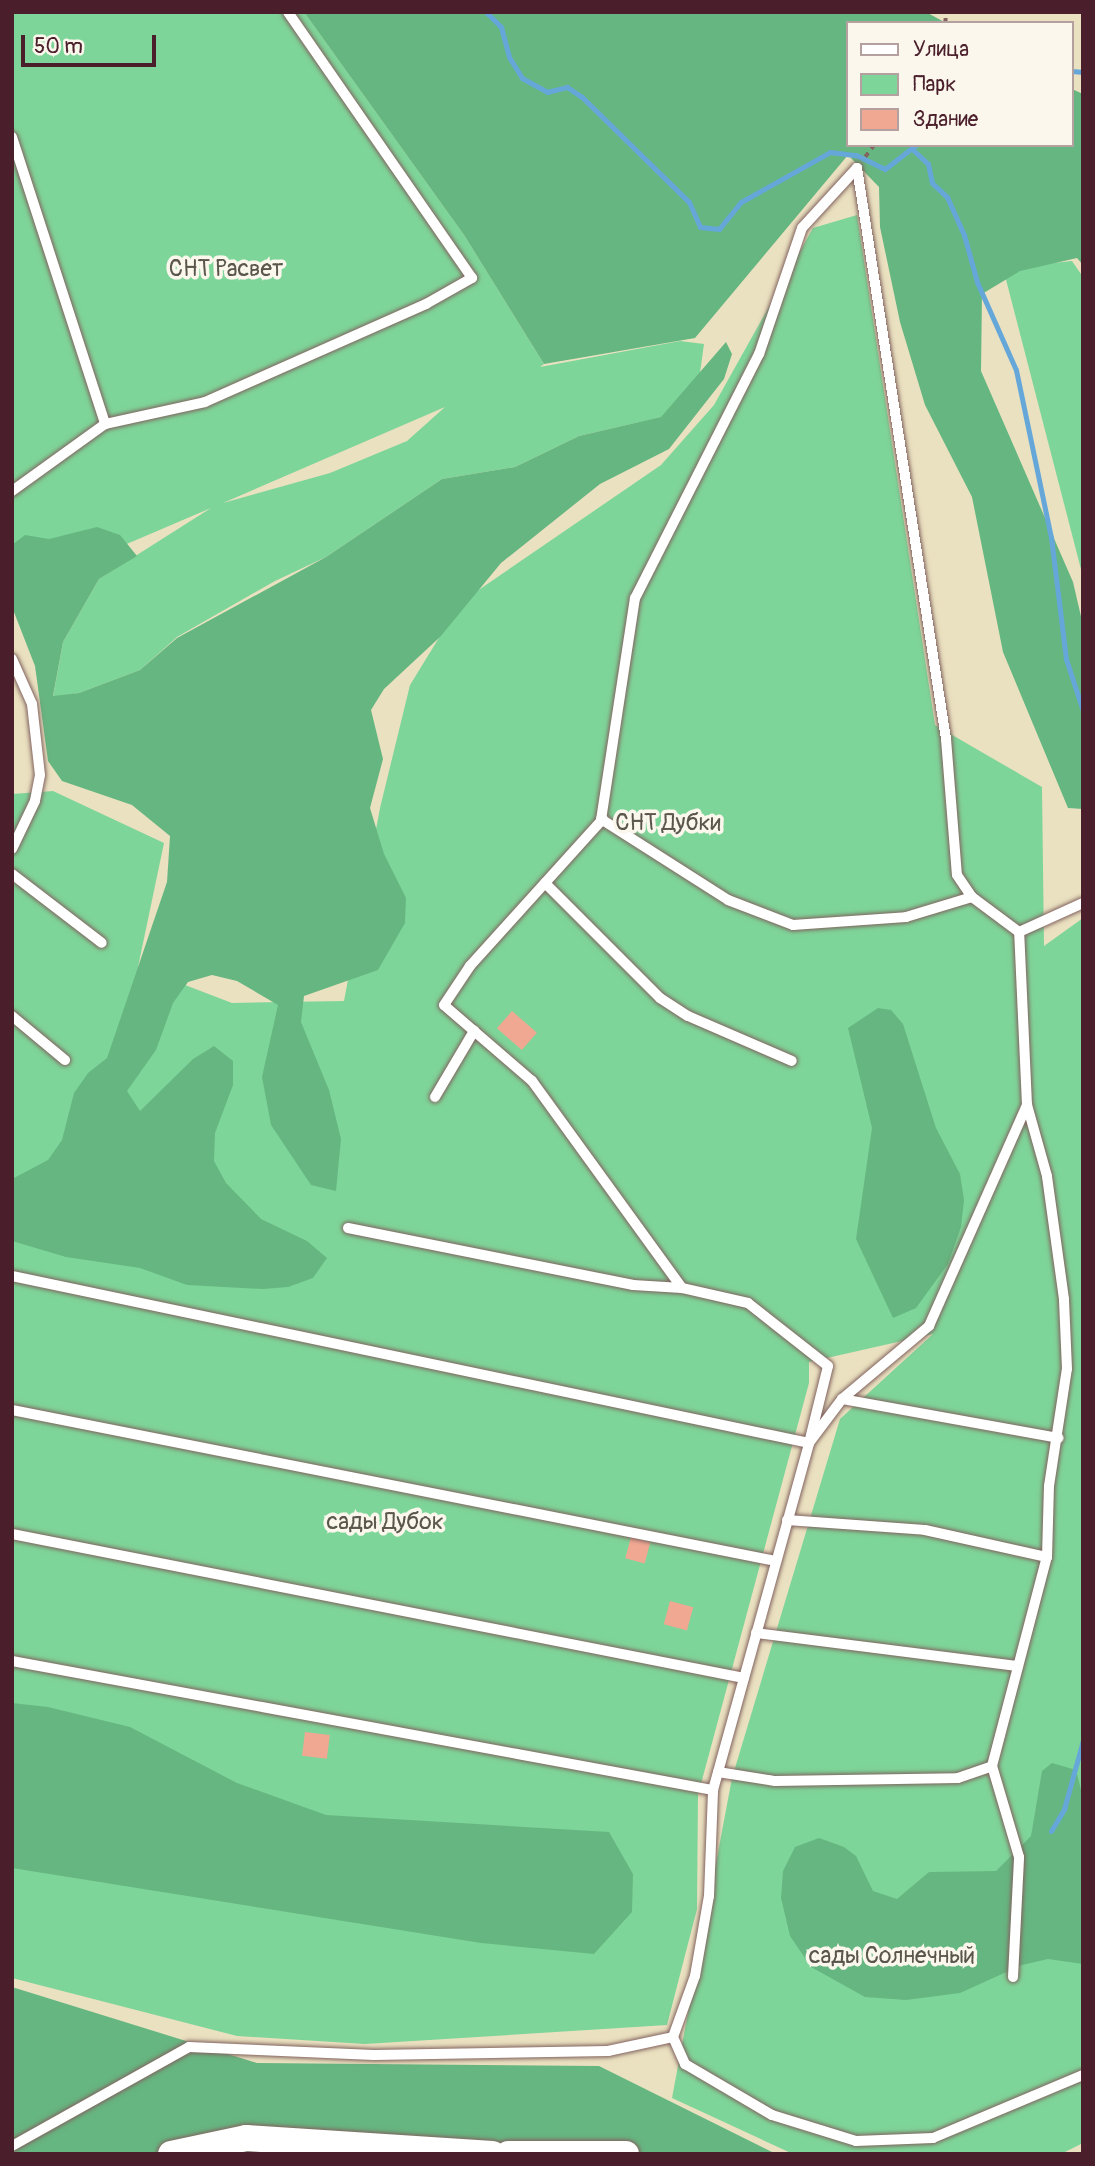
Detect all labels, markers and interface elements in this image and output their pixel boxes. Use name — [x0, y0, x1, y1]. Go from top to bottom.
scale bar — [24, 21, 159, 65]
legend — [846, 21, 1074, 147]
text: 50 m — [34, 33, 83, 60]
text: Улица — [913, 36, 969, 63]
text: Парк — [913, 71, 956, 98]
text: Здание — [913, 106, 978, 133]
park label: СНТ Расвет — [169, 255, 283, 283]
park label: СНТ Дубки — [615, 809, 721, 837]
park label: сады Дубок — [326, 1508, 444, 1536]
park label: сады Солнечный — [809, 1942, 975, 1970]

